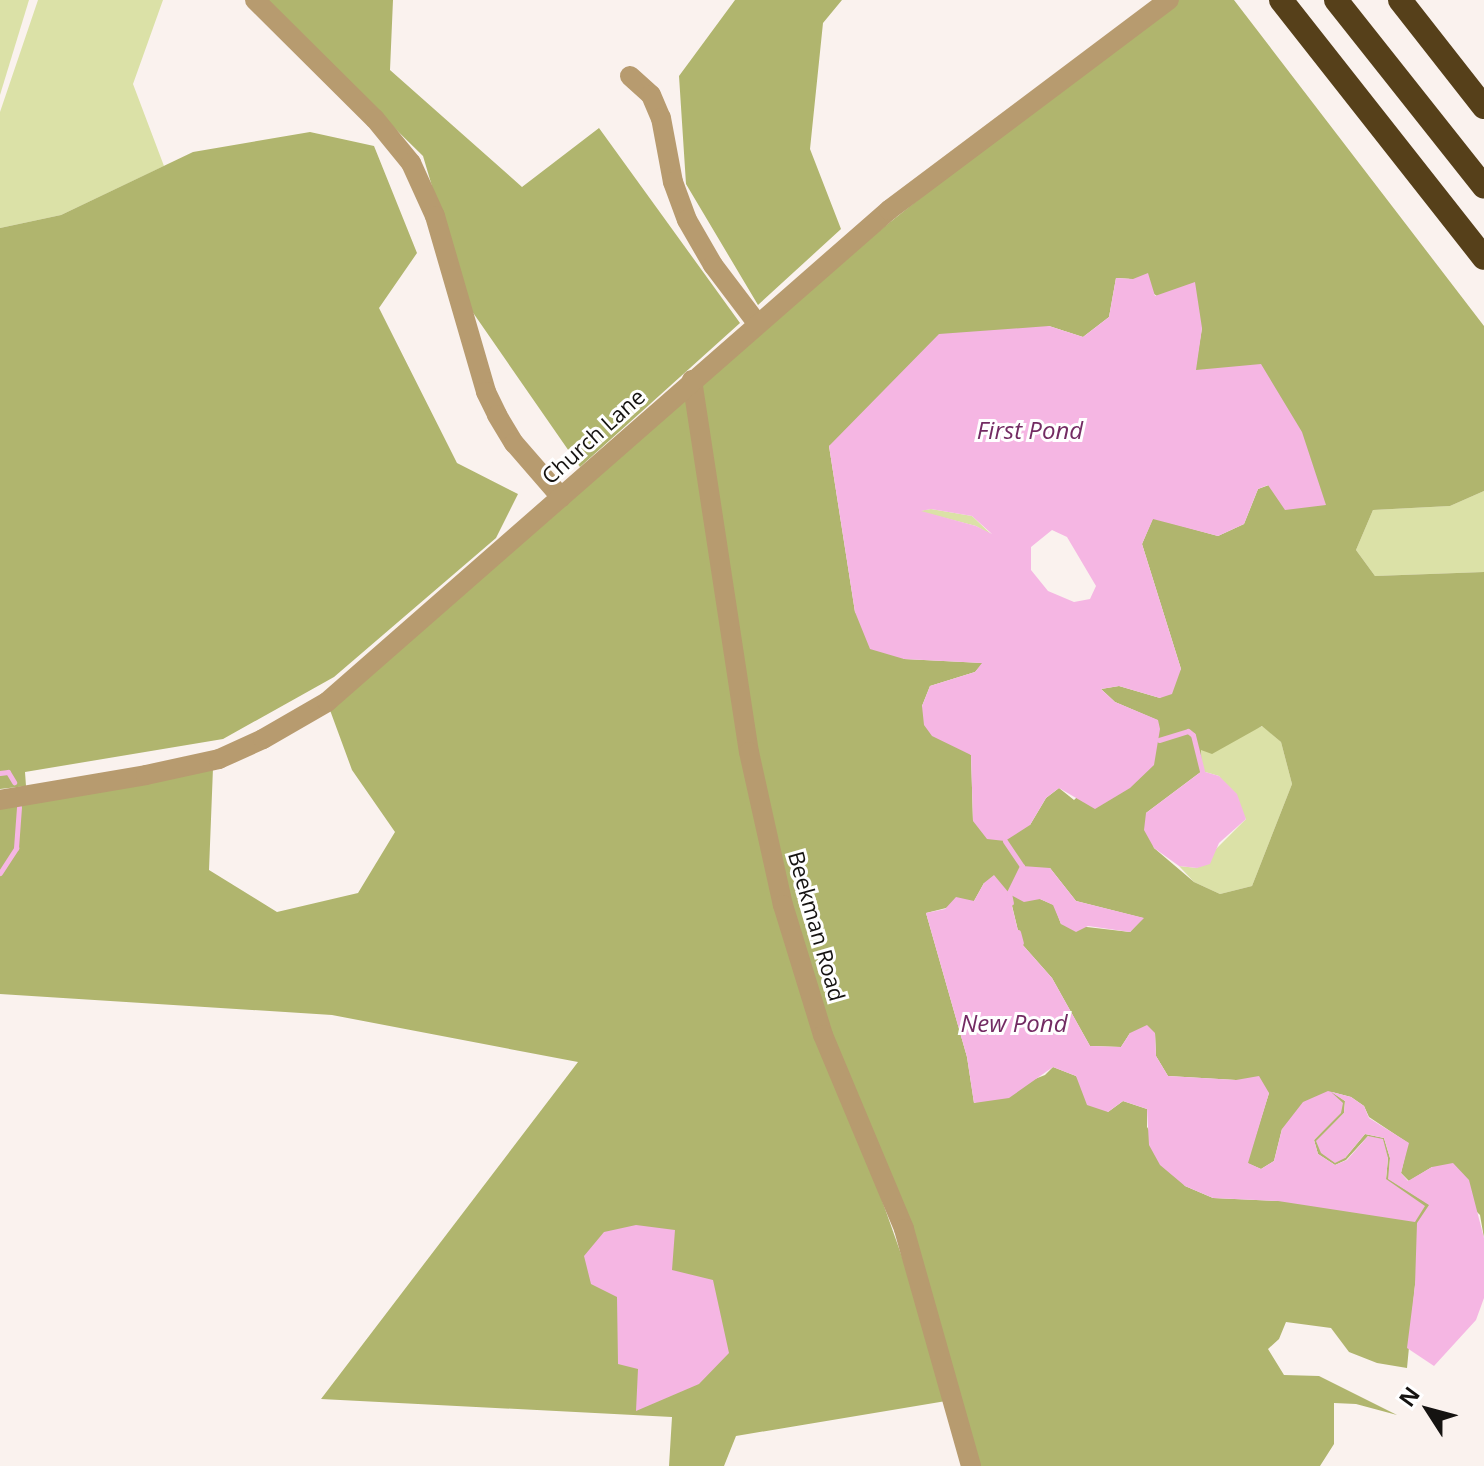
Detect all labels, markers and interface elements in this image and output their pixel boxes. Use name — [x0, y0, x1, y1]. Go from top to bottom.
street label: Church Lane — [536, 383, 650, 489]
water label: First Pond — [977, 416, 1083, 444]
street label: Beekman Road — [783, 848, 851, 1004]
water label: New Pond — [960, 1009, 1068, 1037]
north arrow — [1388, 1370, 1468, 1450]
text: N — [1391, 1380, 1426, 1412]

